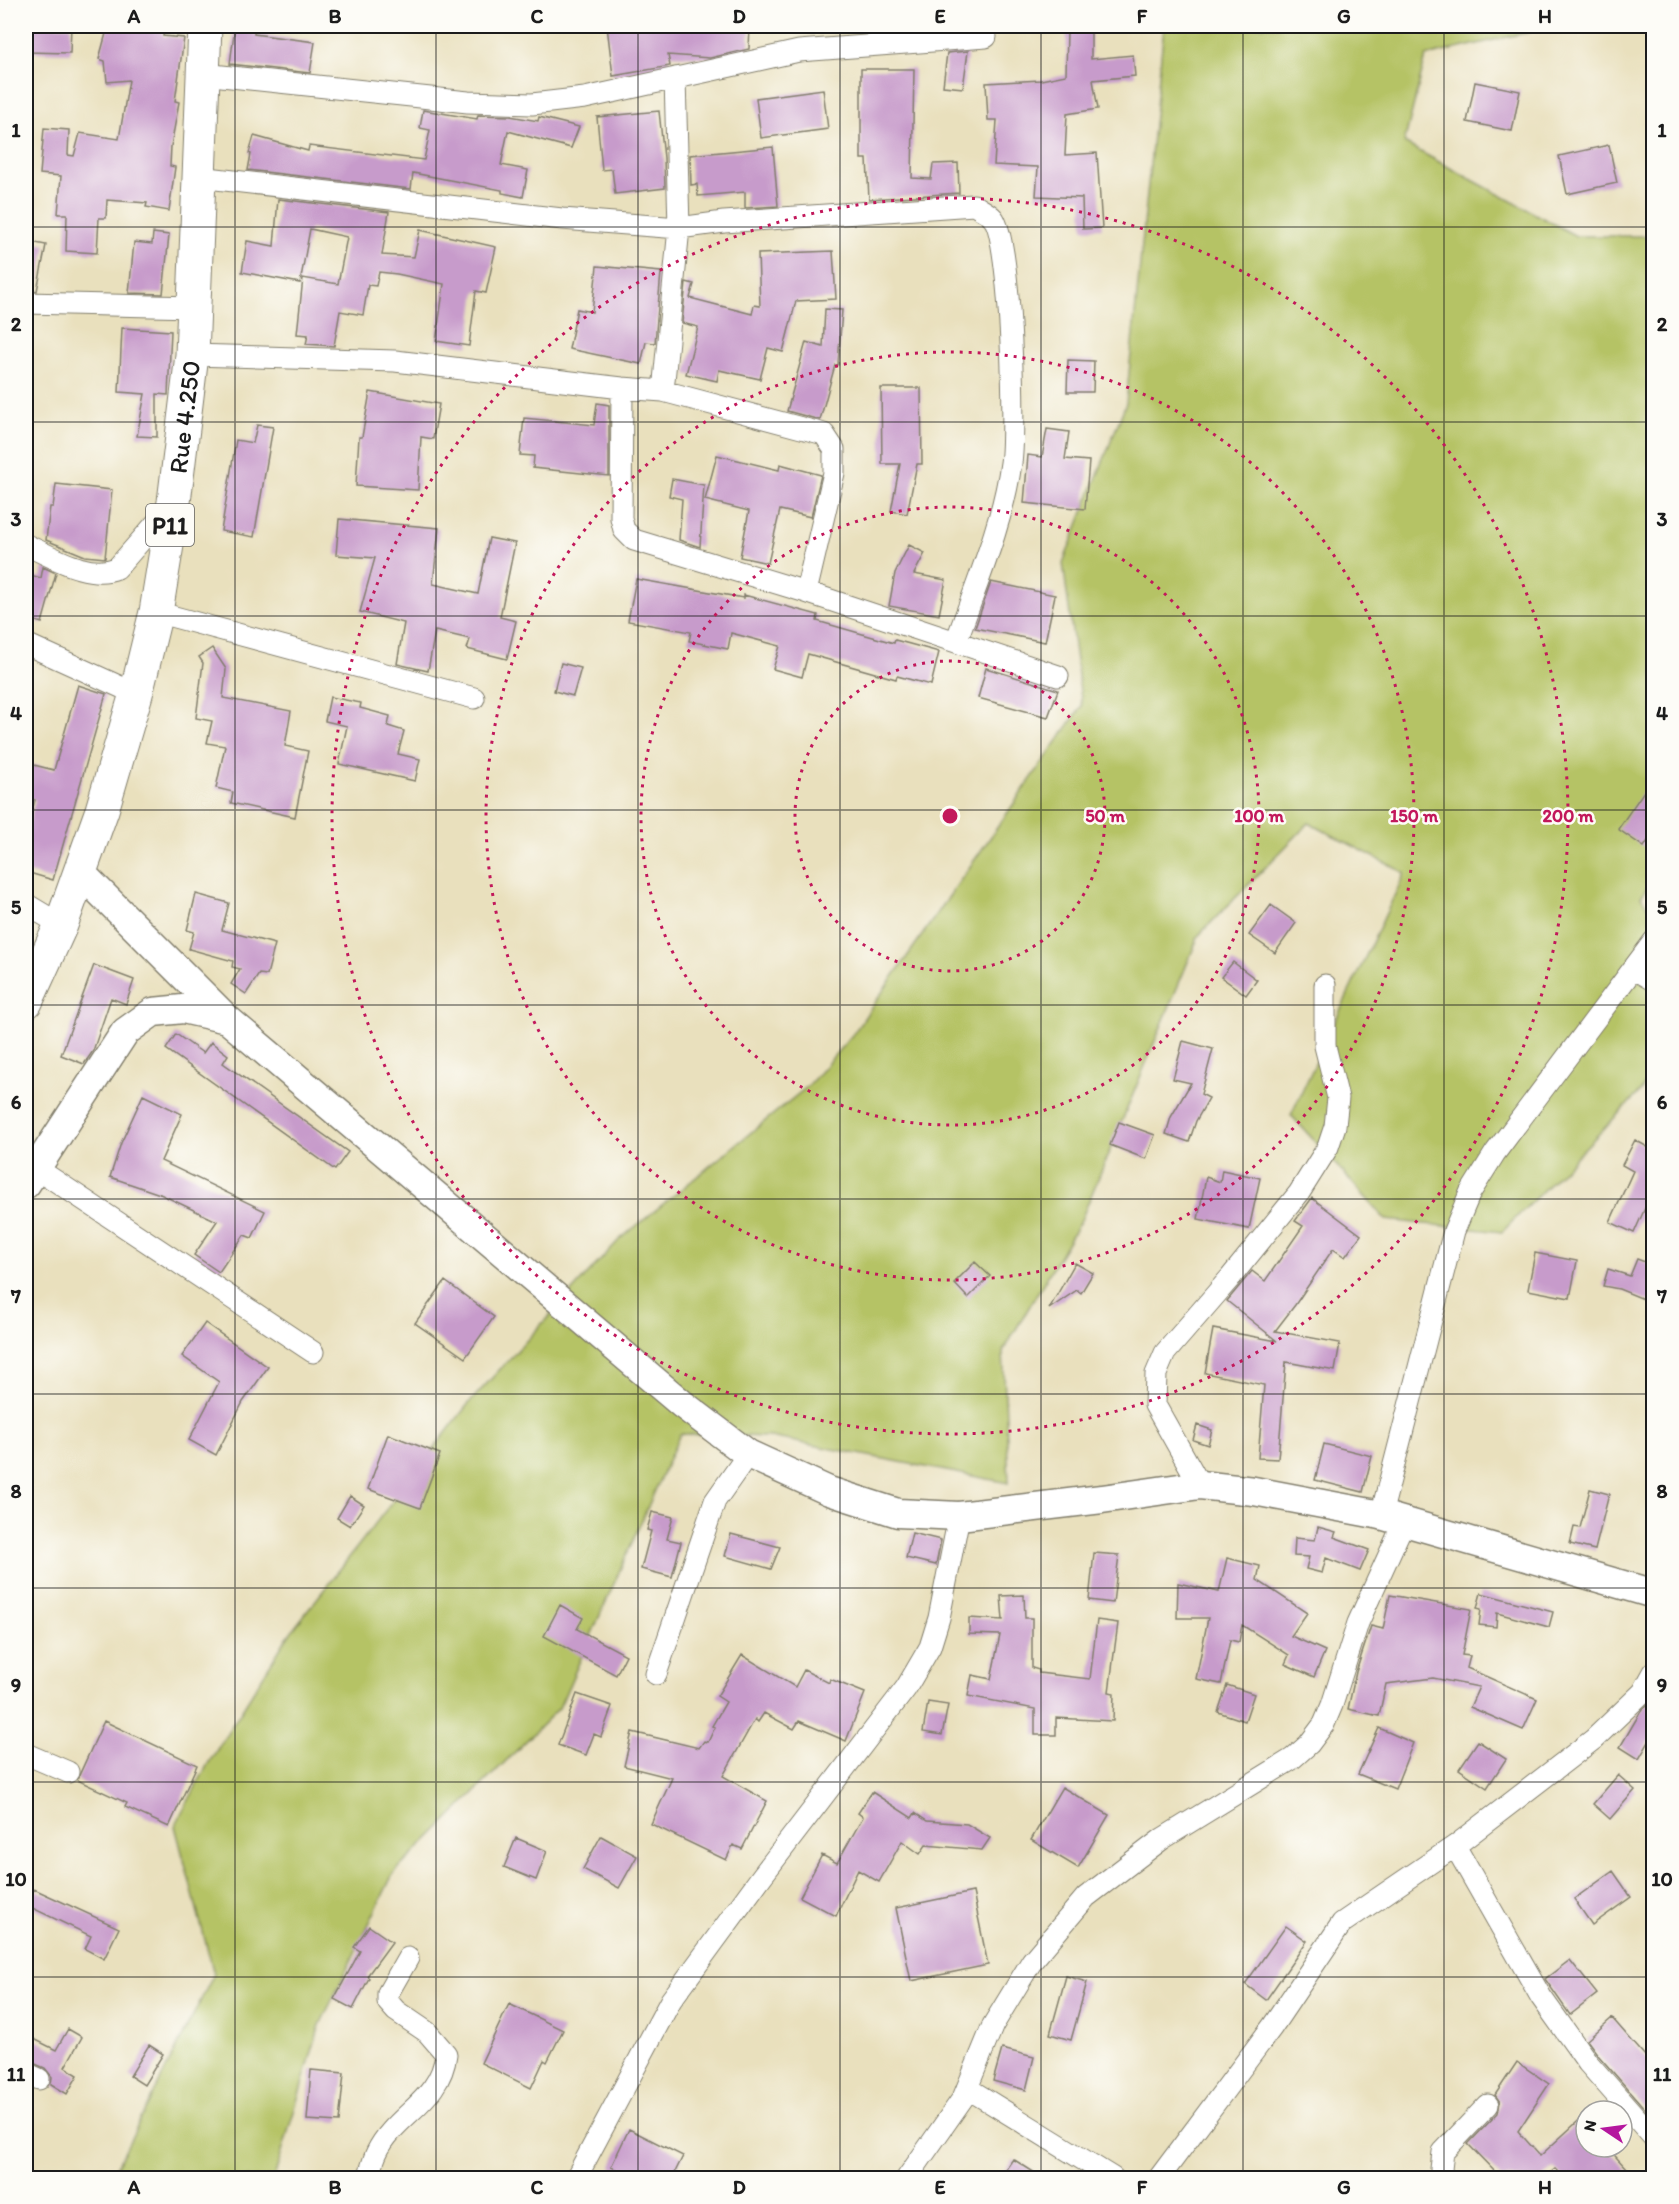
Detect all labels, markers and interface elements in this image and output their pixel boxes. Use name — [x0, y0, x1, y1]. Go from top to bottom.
text: A — [127, 4, 141, 28]
text: B — [329, 4, 342, 28]
text: C — [531, 4, 544, 28]
text: D — [732, 4, 746, 28]
text: E — [934, 4, 946, 28]
text: F — [1137, 4, 1148, 28]
text: G — [1337, 4, 1351, 28]
text: H — [1538, 4, 1552, 28]
text: 1 — [11, 118, 21, 142]
text: 1 — [1657, 118, 1667, 142]
text: 2 — [11, 312, 22, 336]
text: 2 — [1657, 312, 1668, 336]
street label: Rue 4.250 — [162, 359, 207, 475]
road number: P11 — [146, 504, 194, 546]
text: 3 — [11, 507, 22, 531]
text: 3 — [1657, 507, 1668, 531]
text: 4 — [10, 701, 22, 725]
text: 4 — [1656, 701, 1668, 725]
text: 50 m — [1085, 805, 1126, 827]
text: 100 m — [1234, 805, 1285, 827]
text: 150 m — [1390, 805, 1439, 827]
text: 200 m — [1543, 805, 1594, 827]
centre of rings — [940, 806, 960, 826]
text: 5 — [11, 895, 22, 919]
text: 5 — [1657, 895, 1668, 919]
text: 6 — [11, 1090, 22, 1114]
text: 6 — [1657, 1090, 1668, 1114]
text: 7 — [10, 1284, 21, 1308]
text: 7 — [1656, 1284, 1667, 1308]
text: 8 — [11, 1479, 22, 1503]
text: 8 — [1657, 1479, 1668, 1503]
text: 9 — [11, 1673, 21, 1697]
text: 9 — [1657, 1673, 1667, 1697]
text: 10 — [5, 1867, 27, 1891]
text: 10 — [1651, 1867, 1673, 1891]
text: 11 — [7, 2062, 26, 2086]
text: 11 — [1653, 2062, 1672, 2086]
north arrow — [1574, 2099, 1634, 2159]
text: N — [1579, 2118, 1600, 2133]
text: A — [127, 2175, 141, 2199]
text: B — [329, 2175, 342, 2199]
text: C — [531, 2175, 544, 2199]
text: D — [732, 2175, 746, 2199]
text: E — [934, 2175, 946, 2199]
text: F — [1137, 2175, 1148, 2199]
text: G — [1337, 2175, 1351, 2199]
text: H — [1538, 2175, 1552, 2199]

